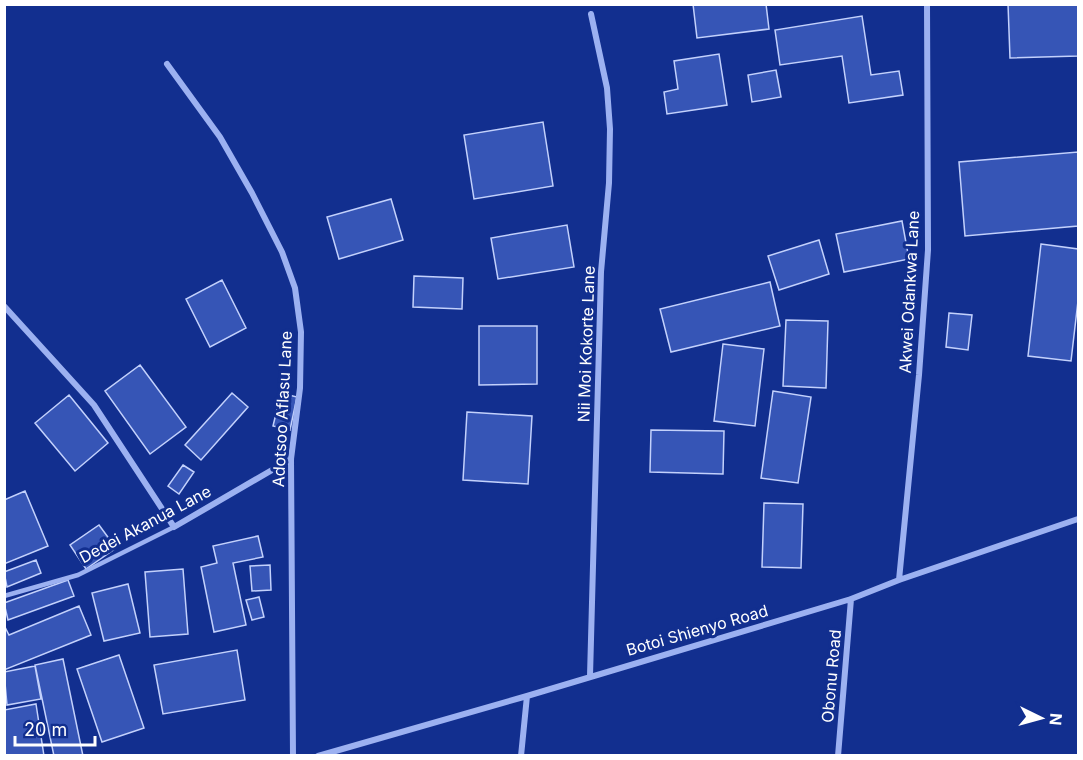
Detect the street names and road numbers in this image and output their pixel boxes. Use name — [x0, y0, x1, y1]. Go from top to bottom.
street label: Akwei Odankwa Lane — [895, 210, 923, 374]
street label: Nii Moi Kokorte Lane — [573, 265, 599, 423]
street label: Adotsoo Aflasu Lane — [268, 330, 296, 488]
street label: Dedei Akanua Lane — [76, 481, 214, 567]
street label: Botoi Shienyo Road — [624, 600, 770, 660]
street label: Obonu Road — [817, 628, 845, 724]

